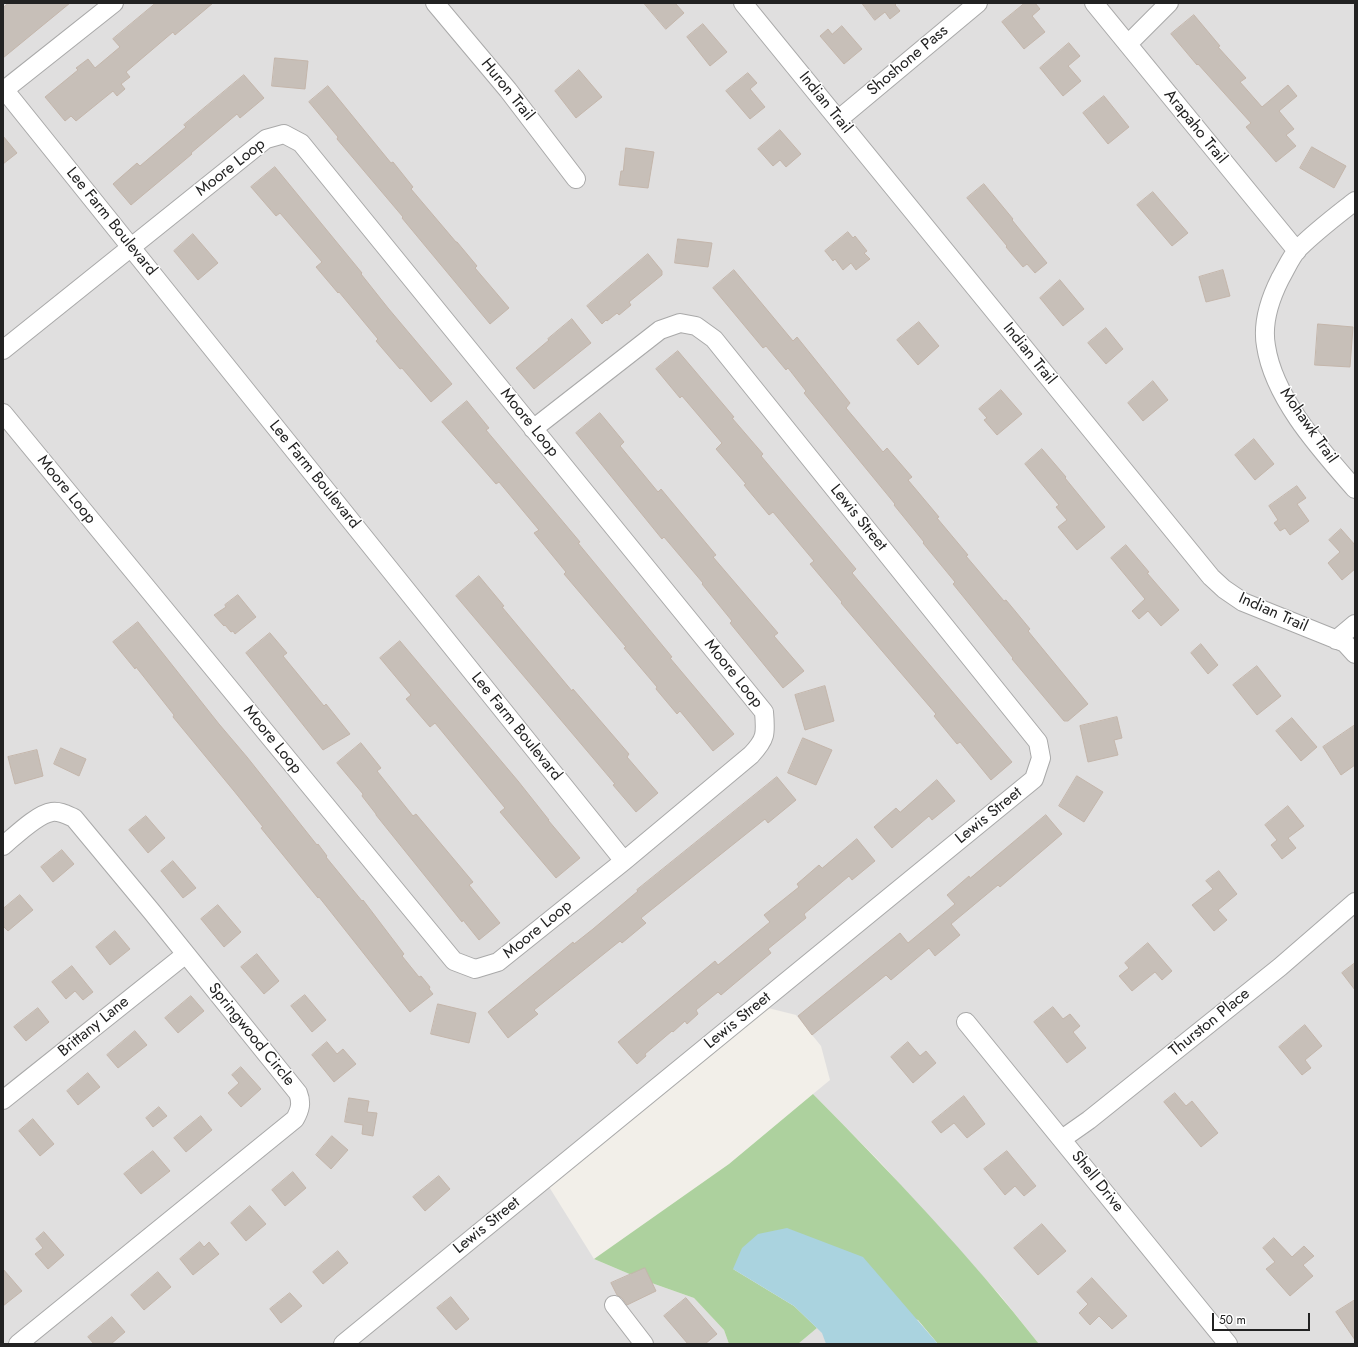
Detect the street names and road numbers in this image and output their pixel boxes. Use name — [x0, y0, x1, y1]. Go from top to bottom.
street label: Shoshone Pass — [864, 22, 952, 100]
street label: Huron Trail — [476, 55, 538, 125]
street label: Indian Trail — [794, 68, 856, 138]
street label: Arapaho Trail — [1159, 86, 1231, 168]
street label: Moore Loop — [193, 135, 269, 201]
street label: Lee Farm Boulevard — [62, 164, 160, 280]
street label: Indian Trail — [998, 319, 1060, 389]
street label: Moore Loop — [496, 385, 562, 461]
street label: Mohawk Trail — [1275, 385, 1341, 467]
street label: Lee Farm Boulevard — [265, 417, 363, 533]
street label: Moore Loop — [33, 452, 99, 528]
street label: Lewis Street — [825, 481, 891, 555]
street label: Indian Trail — [1235, 589, 1311, 637]
street label: Moore Loop — [700, 636, 766, 712]
street label: Lee Farm Boulevard — [467, 669, 565, 785]
street label: Moore Loop — [239, 702, 305, 778]
street label: Lewis Street — [952, 783, 1026, 849]
street label: Moore Loop — [500, 897, 576, 963]
street label: Springwood Circle — [204, 980, 298, 1090]
street label: Thurston Place — [1166, 985, 1254, 1061]
street label: Lewis Street — [701, 988, 775, 1054]
street label: Brittany Lane — [55, 993, 133, 1061]
street label: Shell Drive — [1067, 1148, 1127, 1216]
street label: Lewis Street — [450, 1193, 524, 1259]

